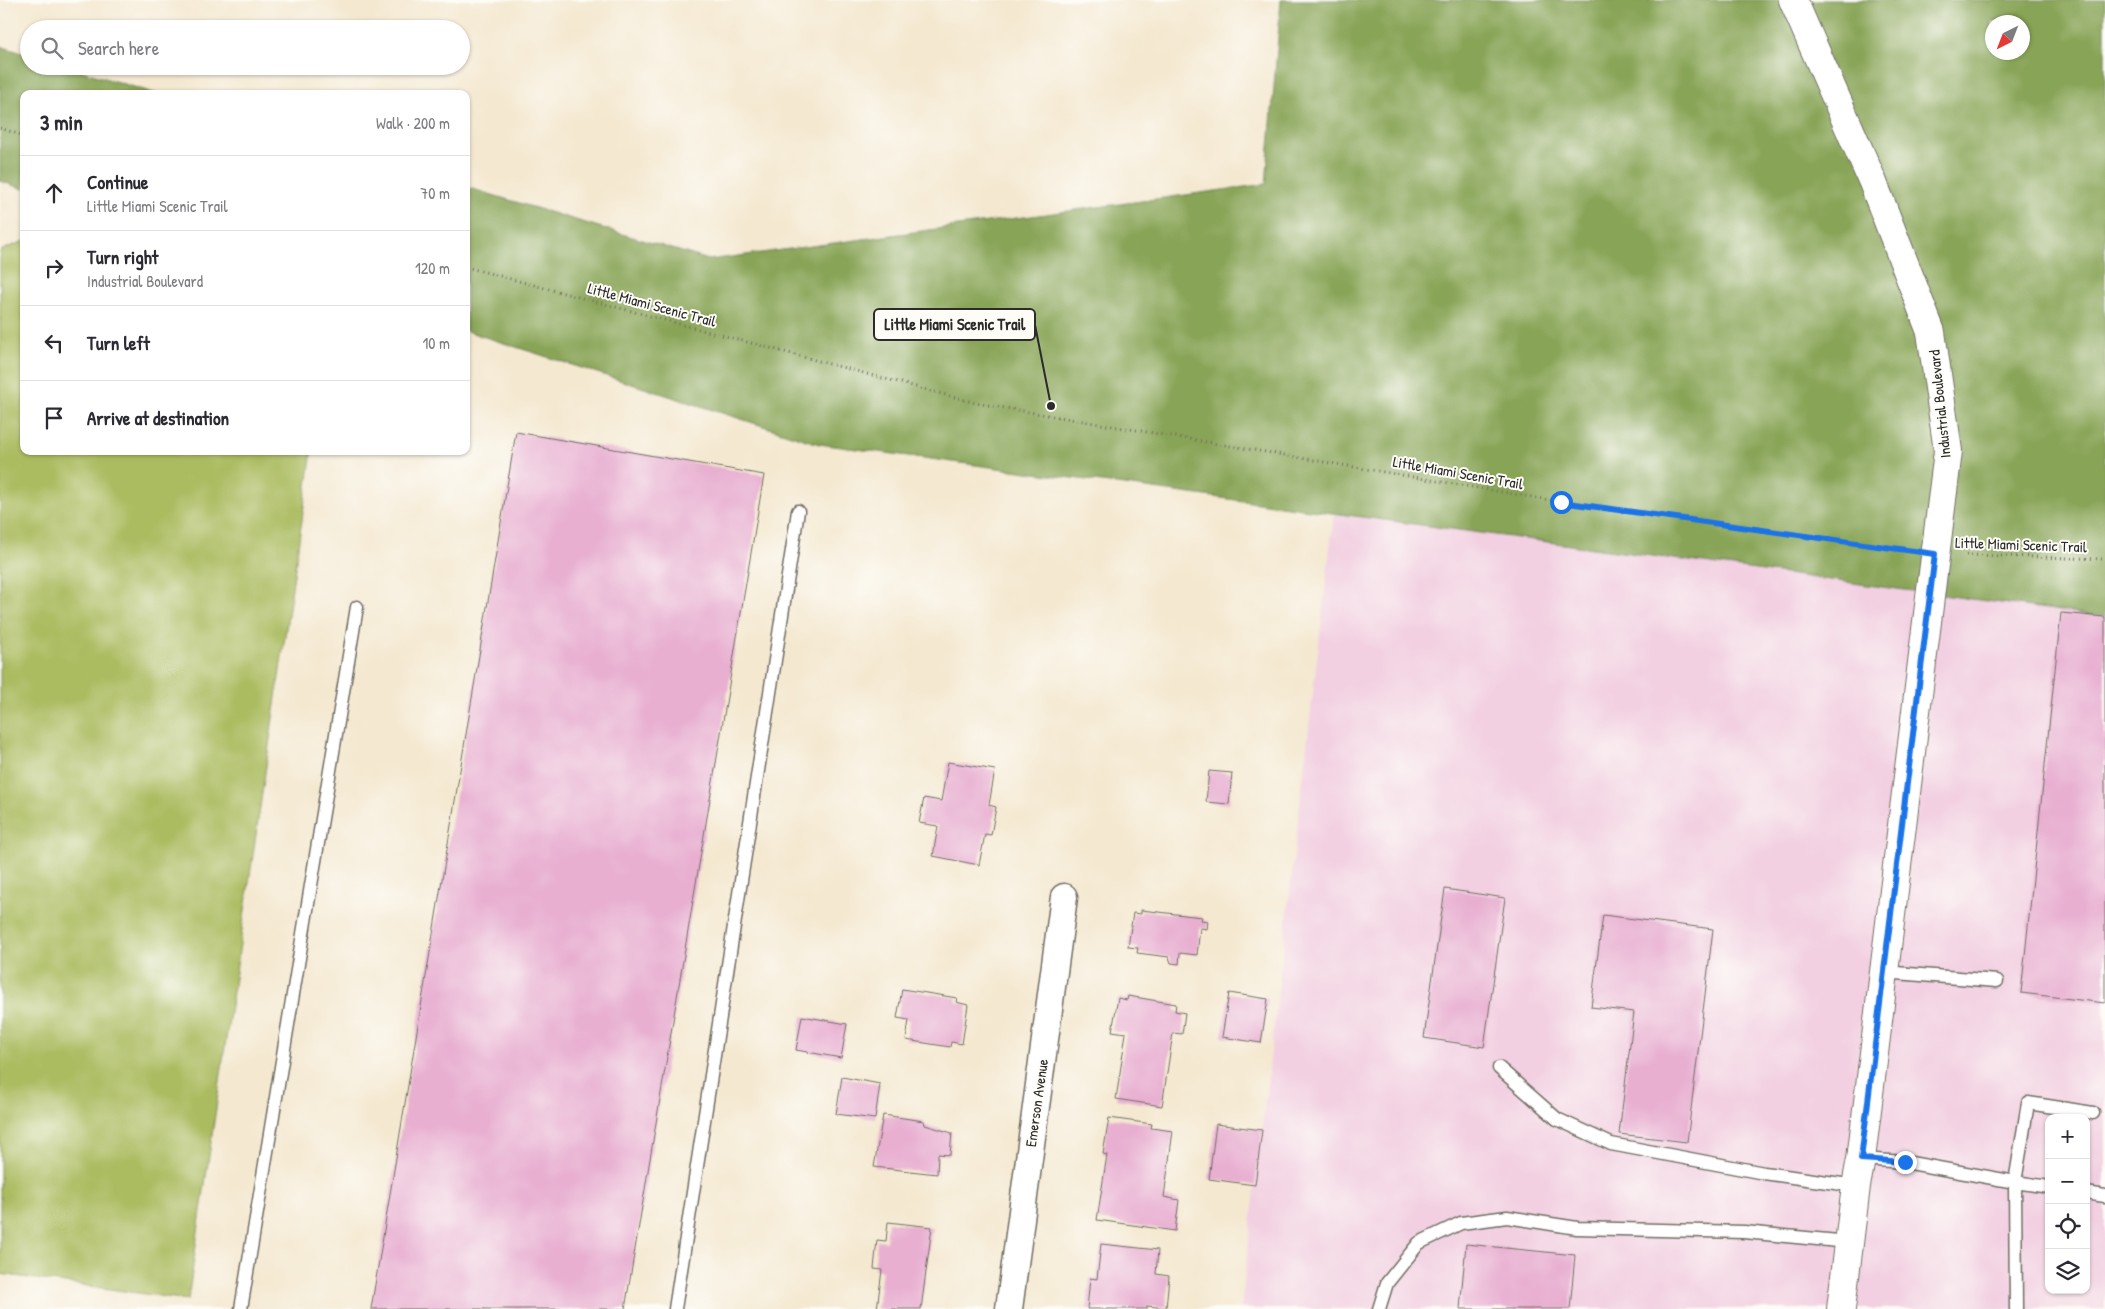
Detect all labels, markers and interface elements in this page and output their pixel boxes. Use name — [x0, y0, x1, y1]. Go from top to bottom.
north arrow — [1985, 15, 2030, 60]
search box — [20, 20, 470, 75]
icon: search — [38, 34, 66, 62]
text: Search here — [78, 35, 159, 61]
text: 3 min — [40, 108, 83, 137]
text: Walk · 200 m — [376, 112, 450, 134]
text: Continue — [87, 169, 148, 195]
icon: ahead — [40, 179, 68, 207]
text: 70 m — [420, 182, 450, 204]
text: Little Miami Scenic Trail — [87, 195, 228, 217]
text: Turn right — [87, 244, 158, 270]
icon: right — [40, 254, 68, 282]
text: 120 m — [415, 257, 450, 279]
text: Industrial Boulevard — [87, 270, 203, 292]
street label: Little Miami Scenic Trail — [586, 277, 719, 332]
callout: Little Miami Scenic Trail — [874, 309, 1035, 340]
text: Little Miami Scenic Trail — [885, 313, 1026, 335]
icon: left — [40, 329, 68, 357]
text: Turn left — [87, 330, 150, 356]
text: 10 m — [422, 332, 450, 354]
street label: Industrial Boulevard — [1923, 349, 1956, 459]
icon: arrive — [40, 404, 68, 432]
text: Arrive at destination — [87, 405, 229, 431]
street label: Little Miami Scenic Trail — [1391, 451, 1525, 494]
route start — [1550, 491, 1573, 514]
street label: Little Miami Scenic Trail — [1955, 532, 2087, 557]
street label: Emerson Avenue — [1020, 1058, 1053, 1148]
map controls — [2045, 1114, 2090, 1294]
button: + — [2045, 1114, 2090, 1159]
route end — [1894, 1151, 1917, 1174]
button: − — [2045, 1159, 2090, 1204]
button: locate — [2045, 1204, 2090, 1249]
button: layers — [2045, 1249, 2090, 1294]

